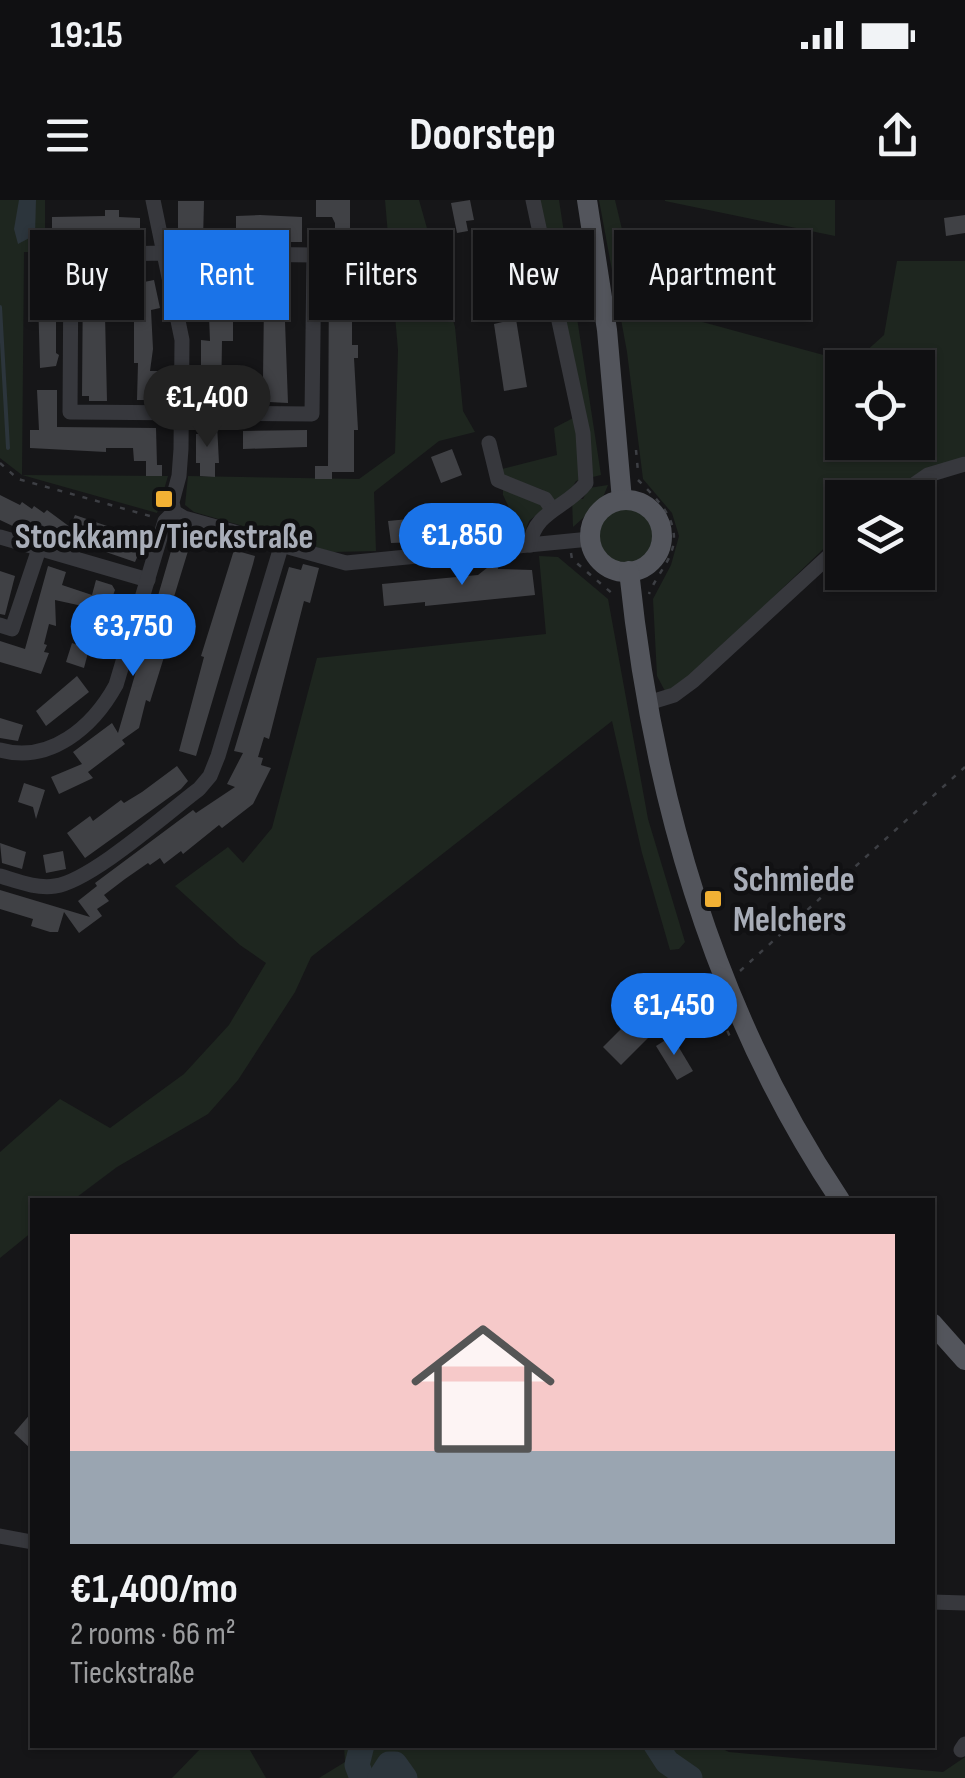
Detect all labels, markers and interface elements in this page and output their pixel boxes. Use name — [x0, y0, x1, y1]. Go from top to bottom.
text: 19:15 — [50, 13, 123, 58]
icon: menu — [40, 108, 95, 163]
text: Doorstep — [409, 108, 556, 163]
icon: share — [870, 108, 925, 163]
chip: Buy — [30, 230, 144, 320]
chip: Rent — [164, 230, 289, 320]
chip: Filters — [309, 230, 453, 320]
chip: New — [473, 230, 594, 320]
chip: Apartment — [614, 230, 811, 320]
map controls — [825, 350, 935, 590]
button: locate — [825, 350, 935, 460]
pin: €1,400 — [126, 365, 288, 450]
text: €1,400 — [165, 378, 249, 417]
button: layers — [825, 480, 935, 590]
marker: Stockkamp/Tieckstraße — [153, 488, 175, 510]
pin: €1,850 — [381, 503, 543, 588]
place label: Stockkamp/Tieckstraße — [15, 516, 313, 559]
text: €1,850 — [421, 516, 503, 555]
pin: €3,750 — [52, 594, 214, 679]
text: €3,750 — [93, 607, 173, 646]
place label: Schmiede Melchers — [733, 859, 855, 942]
marker: Schmiede Melchers — [702, 888, 724, 910]
pin: €1,450 — [593, 973, 755, 1058]
text: €1,450 — [633, 986, 715, 1025]
icon: home — [393, 1299, 573, 1479]
text: €1,400/mo — [70, 1564, 238, 1615]
text: 2 rooms · 66 m² — [70, 1615, 236, 1654]
text: Tieckstraße — [70, 1654, 195, 1693]

